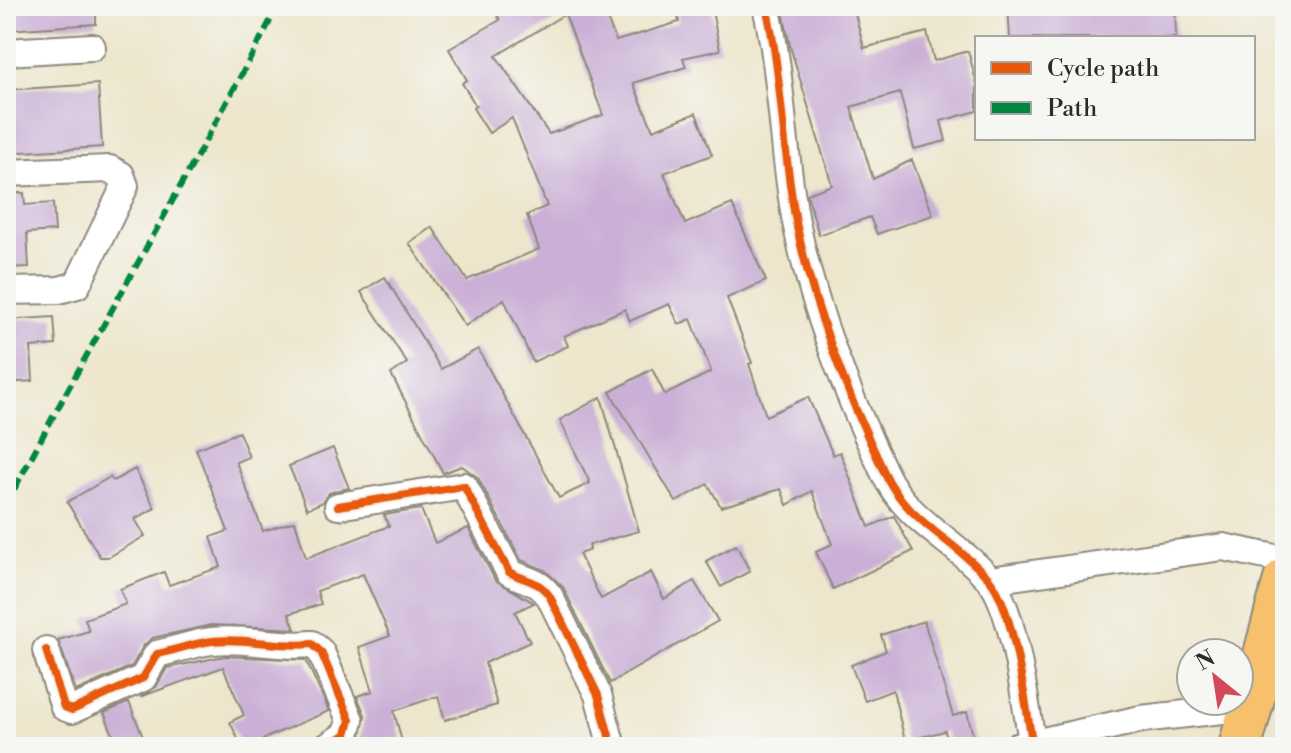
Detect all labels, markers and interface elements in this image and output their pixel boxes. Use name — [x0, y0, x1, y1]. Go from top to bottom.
legend — [975, 36, 1255, 140]
text: Cycle path — [1047, 54, 1159, 84]
text: Path — [1047, 94, 1097, 124]
north arrow — [1175, 637, 1255, 717]
text: N — [1191, 645, 1221, 677]

